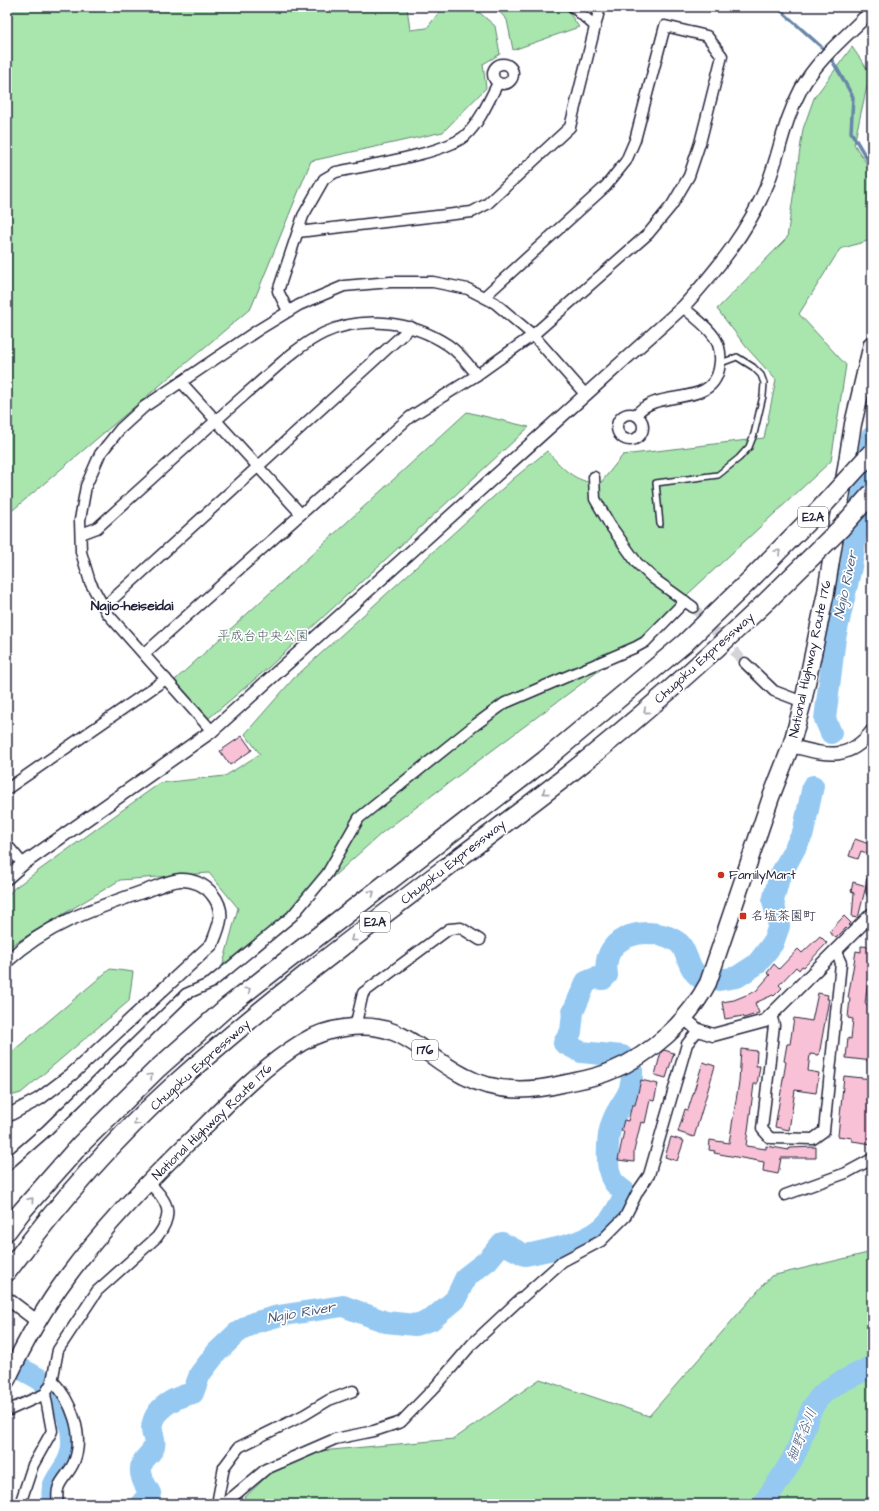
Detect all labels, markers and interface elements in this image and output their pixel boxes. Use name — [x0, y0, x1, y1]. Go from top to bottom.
road number: E2A — [798, 507, 828, 527]
water label: Najio River — [829, 548, 863, 621]
one-way arrow — [773, 549, 781, 557]
street label: National Highway Route 176 — [785, 579, 836, 740]
district label: Najio-heiseidai — [91, 596, 174, 616]
street label: Chugoku Expressway — [650, 608, 758, 708]
park label: 平成台中央公園 — [217, 627, 309, 645]
one-way arrow — [644, 706, 651, 713]
one-way arrow — [542, 787, 549, 794]
street label: Chugoku Expressway — [397, 815, 510, 909]
place label: FamilyMart — [729, 866, 796, 885]
marker: FamilyMart — [716, 870, 726, 880]
one-way arrow — [368, 891, 375, 898]
place label: 名塩茶園町 — [751, 907, 816, 925]
marker: 名塩茶園町 — [738, 911, 748, 921]
road number: E2A — [360, 912, 390, 932]
one-way arrow — [350, 935, 357, 942]
one-way arrow — [243, 988, 250, 995]
street label: Chugoku Expressway — [146, 1015, 254, 1115]
road number: 176 — [412, 1040, 438, 1060]
street label: National Highway Route 176 — [148, 1060, 277, 1185]
one-way arrow — [145, 1073, 153, 1081]
one-way arrow — [133, 1118, 141, 1126]
one-way arrow — [27, 1198, 34, 1205]
water label: Najio River — [265, 1297, 338, 1329]
water label: 細野谷川 — [782, 1405, 822, 1465]

